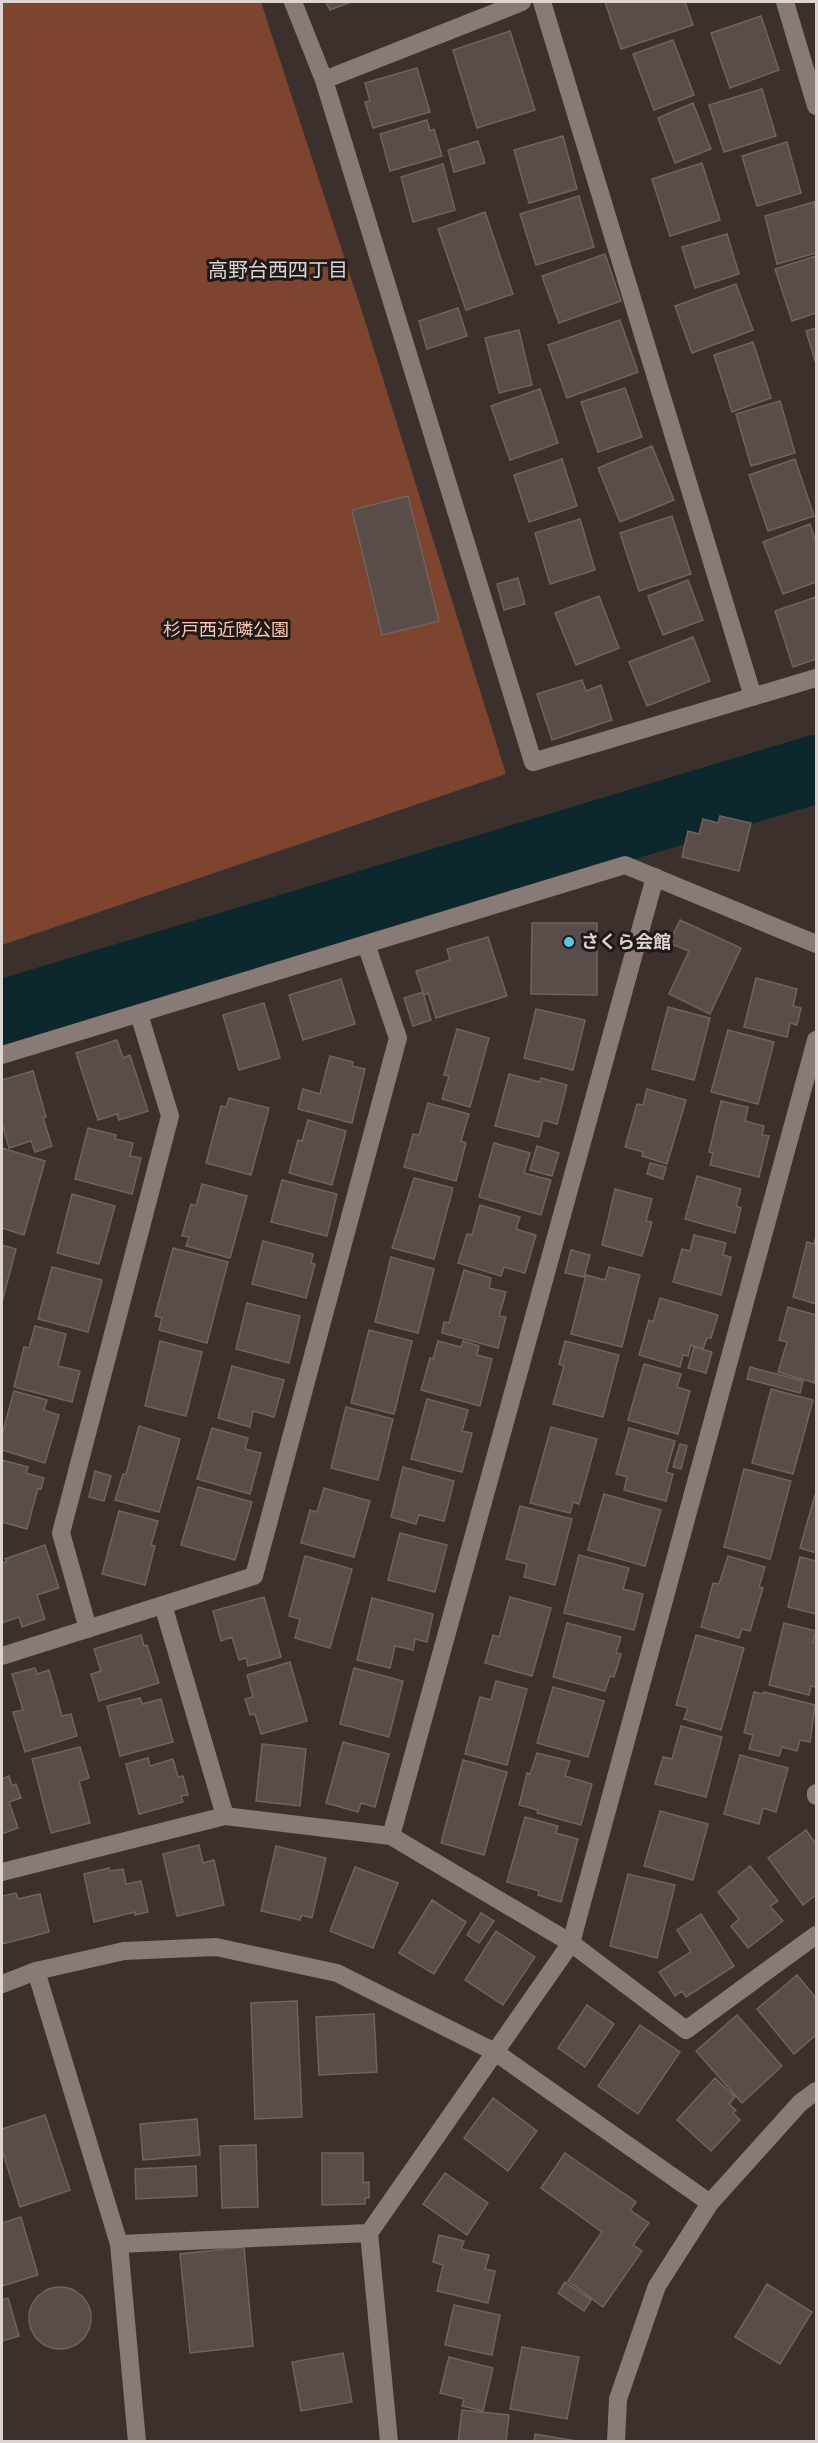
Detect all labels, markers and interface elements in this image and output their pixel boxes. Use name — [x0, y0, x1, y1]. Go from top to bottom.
district label: 高野台西四丁目 — [208, 258, 348, 282]
park label: 杉戸西近隣公園 — [163, 619, 289, 640]
place label: さくら会館 — [581, 931, 671, 952]
marker: さくら会館 — [562, 935, 576, 949]

